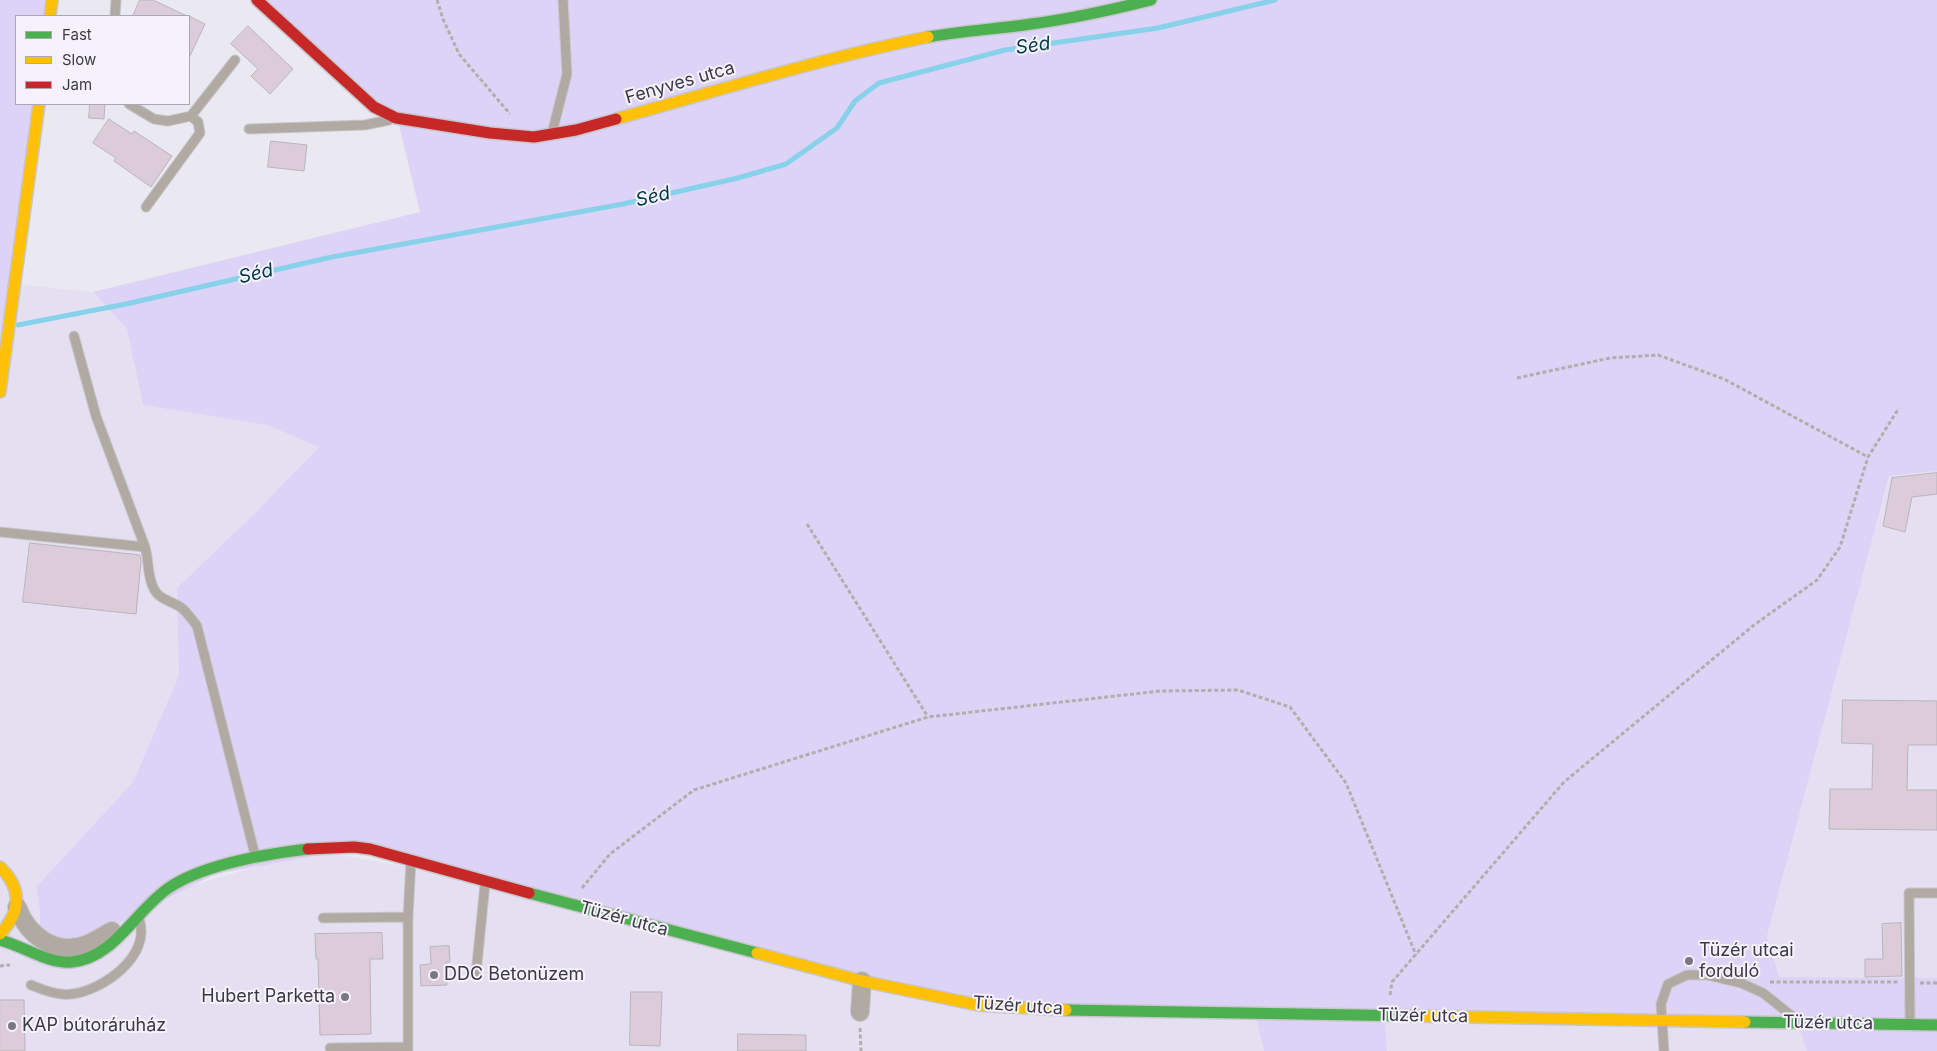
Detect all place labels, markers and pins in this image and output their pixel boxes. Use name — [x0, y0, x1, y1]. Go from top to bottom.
place label: Tüzér utcai forduló — [1699, 940, 1794, 982]
marker: Tüzér utcai forduló — [1683, 955, 1695, 967]
place label: DDC Betonüzem — [444, 964, 584, 986]
marker: DDC Betonüzem — [428, 969, 440, 981]
place label: Hubert Parketta — [201, 986, 335, 1008]
marker: Hubert Parketta — [339, 991, 351, 1003]
place label: KAP bútoráruház — [22, 1015, 166, 1037]
marker: KAP bútoráruház — [6, 1020, 18, 1032]

